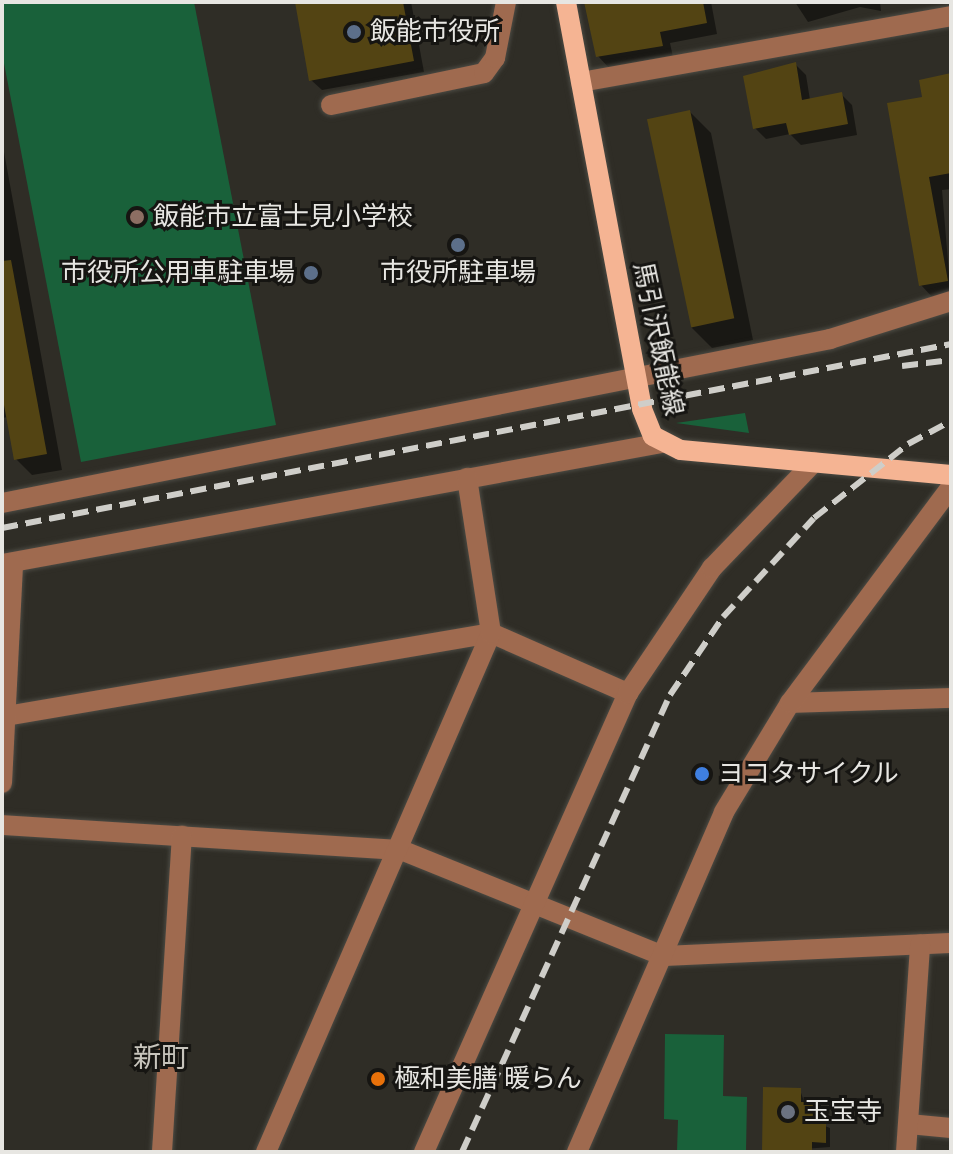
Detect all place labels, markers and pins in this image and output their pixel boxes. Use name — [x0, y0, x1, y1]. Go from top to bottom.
place label: 飯能市役所 — [370, 16, 500, 48]
marker: 飯能市役所 — [345, 23, 363, 41]
place label: 飯能市立富士見小学校 — [153, 201, 413, 233]
marker: 飯能市立富士見小学校 — [128, 208, 146, 226]
marker: 市役所駐車場 — [449, 236, 467, 254]
place label: 市役所公用車駐車場 — [61, 257, 295, 289]
place label: 市役所駐車場 — [380, 257, 536, 289]
marker: 市役所公用車駐車場 — [302, 264, 320, 282]
place label: ヨコタサイクル — [718, 758, 900, 790]
marker: ヨコタサイクル — [693, 765, 711, 783]
place label: 極和美膳 暖らん — [394, 1063, 582, 1095]
marker: 極和美膳 暖らん — [369, 1070, 387, 1088]
place label: 玉宝寺 — [804, 1096, 882, 1128]
marker: 玉宝寺 — [779, 1103, 797, 1121]

